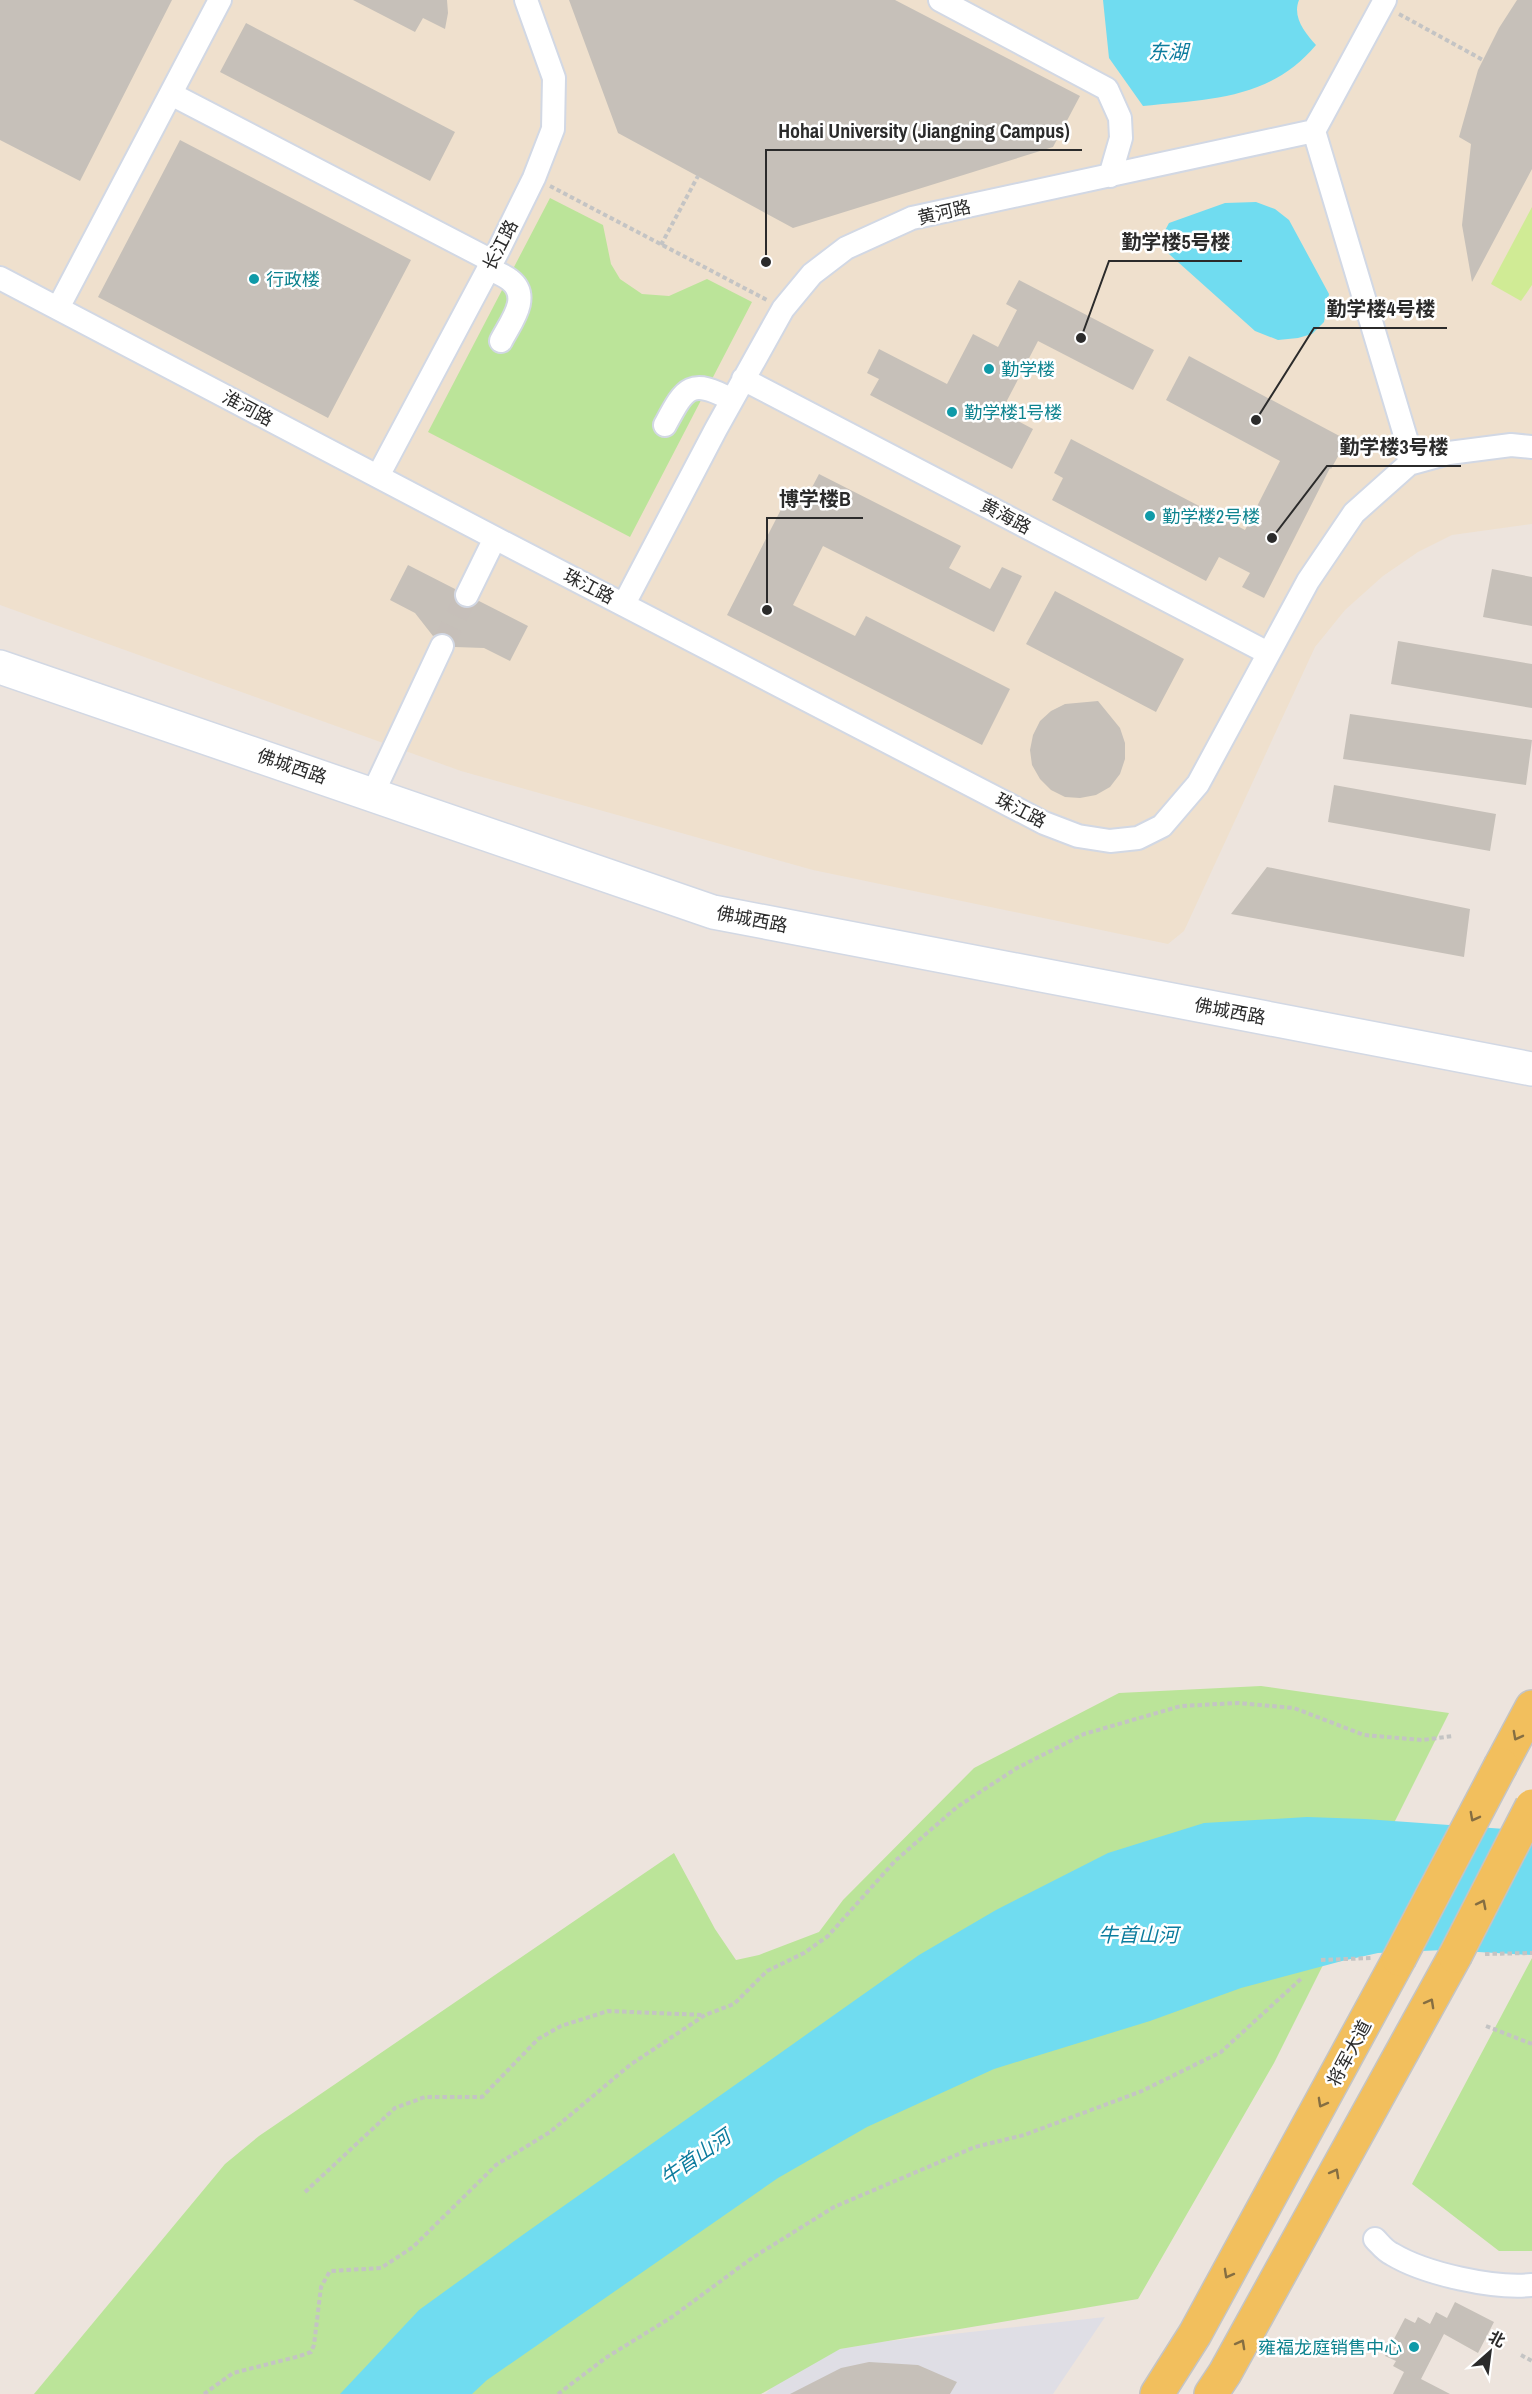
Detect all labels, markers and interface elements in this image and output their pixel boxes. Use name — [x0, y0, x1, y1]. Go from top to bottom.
water label: 东湖 — [1148, 38, 1191, 65]
callout: Hohai University (Jiangning Campus) — [766, 112, 1082, 150]
text: Hohai University (Jiangning Campus) — [778, 117, 1070, 144]
street label: 黄河路 — [915, 194, 973, 230]
street label: 长江路 — [477, 215, 523, 275]
callout: 勤学楼5号楼 — [1109, 223, 1242, 261]
text: 勤学楼5号楼 — [1121, 228, 1231, 255]
place label: 行政楼 — [266, 267, 320, 292]
marker: 行政楼 — [247, 272, 261, 286]
callout: 勤学楼4号楼 — [1314, 290, 1447, 328]
text: 勤学楼4号楼 — [1326, 295, 1436, 322]
place label: 勤学楼 — [1001, 357, 1055, 382]
marker: 勤学楼 — [982, 362, 996, 376]
street label: 淮河路 — [218, 384, 278, 432]
place label: 勤学楼1号楼 — [964, 400, 1062, 425]
marker: 勤学楼1号楼 — [945, 405, 959, 419]
callout: 勤学楼3号楼 — [1327, 428, 1461, 466]
text: 勤学楼3号楼 — [1339, 433, 1449, 460]
callout: 博学楼B — [767, 480, 863, 518]
text: 博学楼B — [779, 485, 851, 512]
street label: 黄海路 — [976, 492, 1036, 540]
place label: 勤学楼2号楼 — [1162, 504, 1260, 529]
marker: 勤学楼2号楼 — [1143, 509, 1157, 523]
street label: 珠江路 — [559, 563, 619, 609]
street label: 佛城西路 — [254, 742, 330, 790]
street label: 珠江路 — [991, 787, 1051, 833]
street label: 佛城西路 — [714, 900, 790, 938]
street label: 佛城西路 — [1192, 992, 1268, 1030]
one-way arrow — [1513, 1730, 1524, 1741]
one-way arrow — [1470, 1811, 1481, 1821]
one-way arrow — [1475, 1900, 1486, 1911]
water label: 牛首山河 — [1098, 1921, 1182, 1948]
one-way arrow — [1423, 1999, 1434, 2009]
street label: 将军大道 — [1321, 2015, 1377, 2091]
one-way arrow — [1318, 2097, 1329, 2107]
water label: 牛首山河 — [654, 2121, 739, 2191]
one-way arrow — [1328, 2169, 1339, 2179]
one-way arrow — [1224, 2268, 1235, 2278]
north arrow — [1460, 2322, 1520, 2382]
text: 北 — [1485, 2325, 1509, 2352]
place label: 雍福龙庭销售中心 — [1258, 2335, 1402, 2360]
one-way arrow — [1234, 2340, 1245, 2350]
marker: 雍福龙庭销售中心 — [1407, 2340, 1421, 2354]

